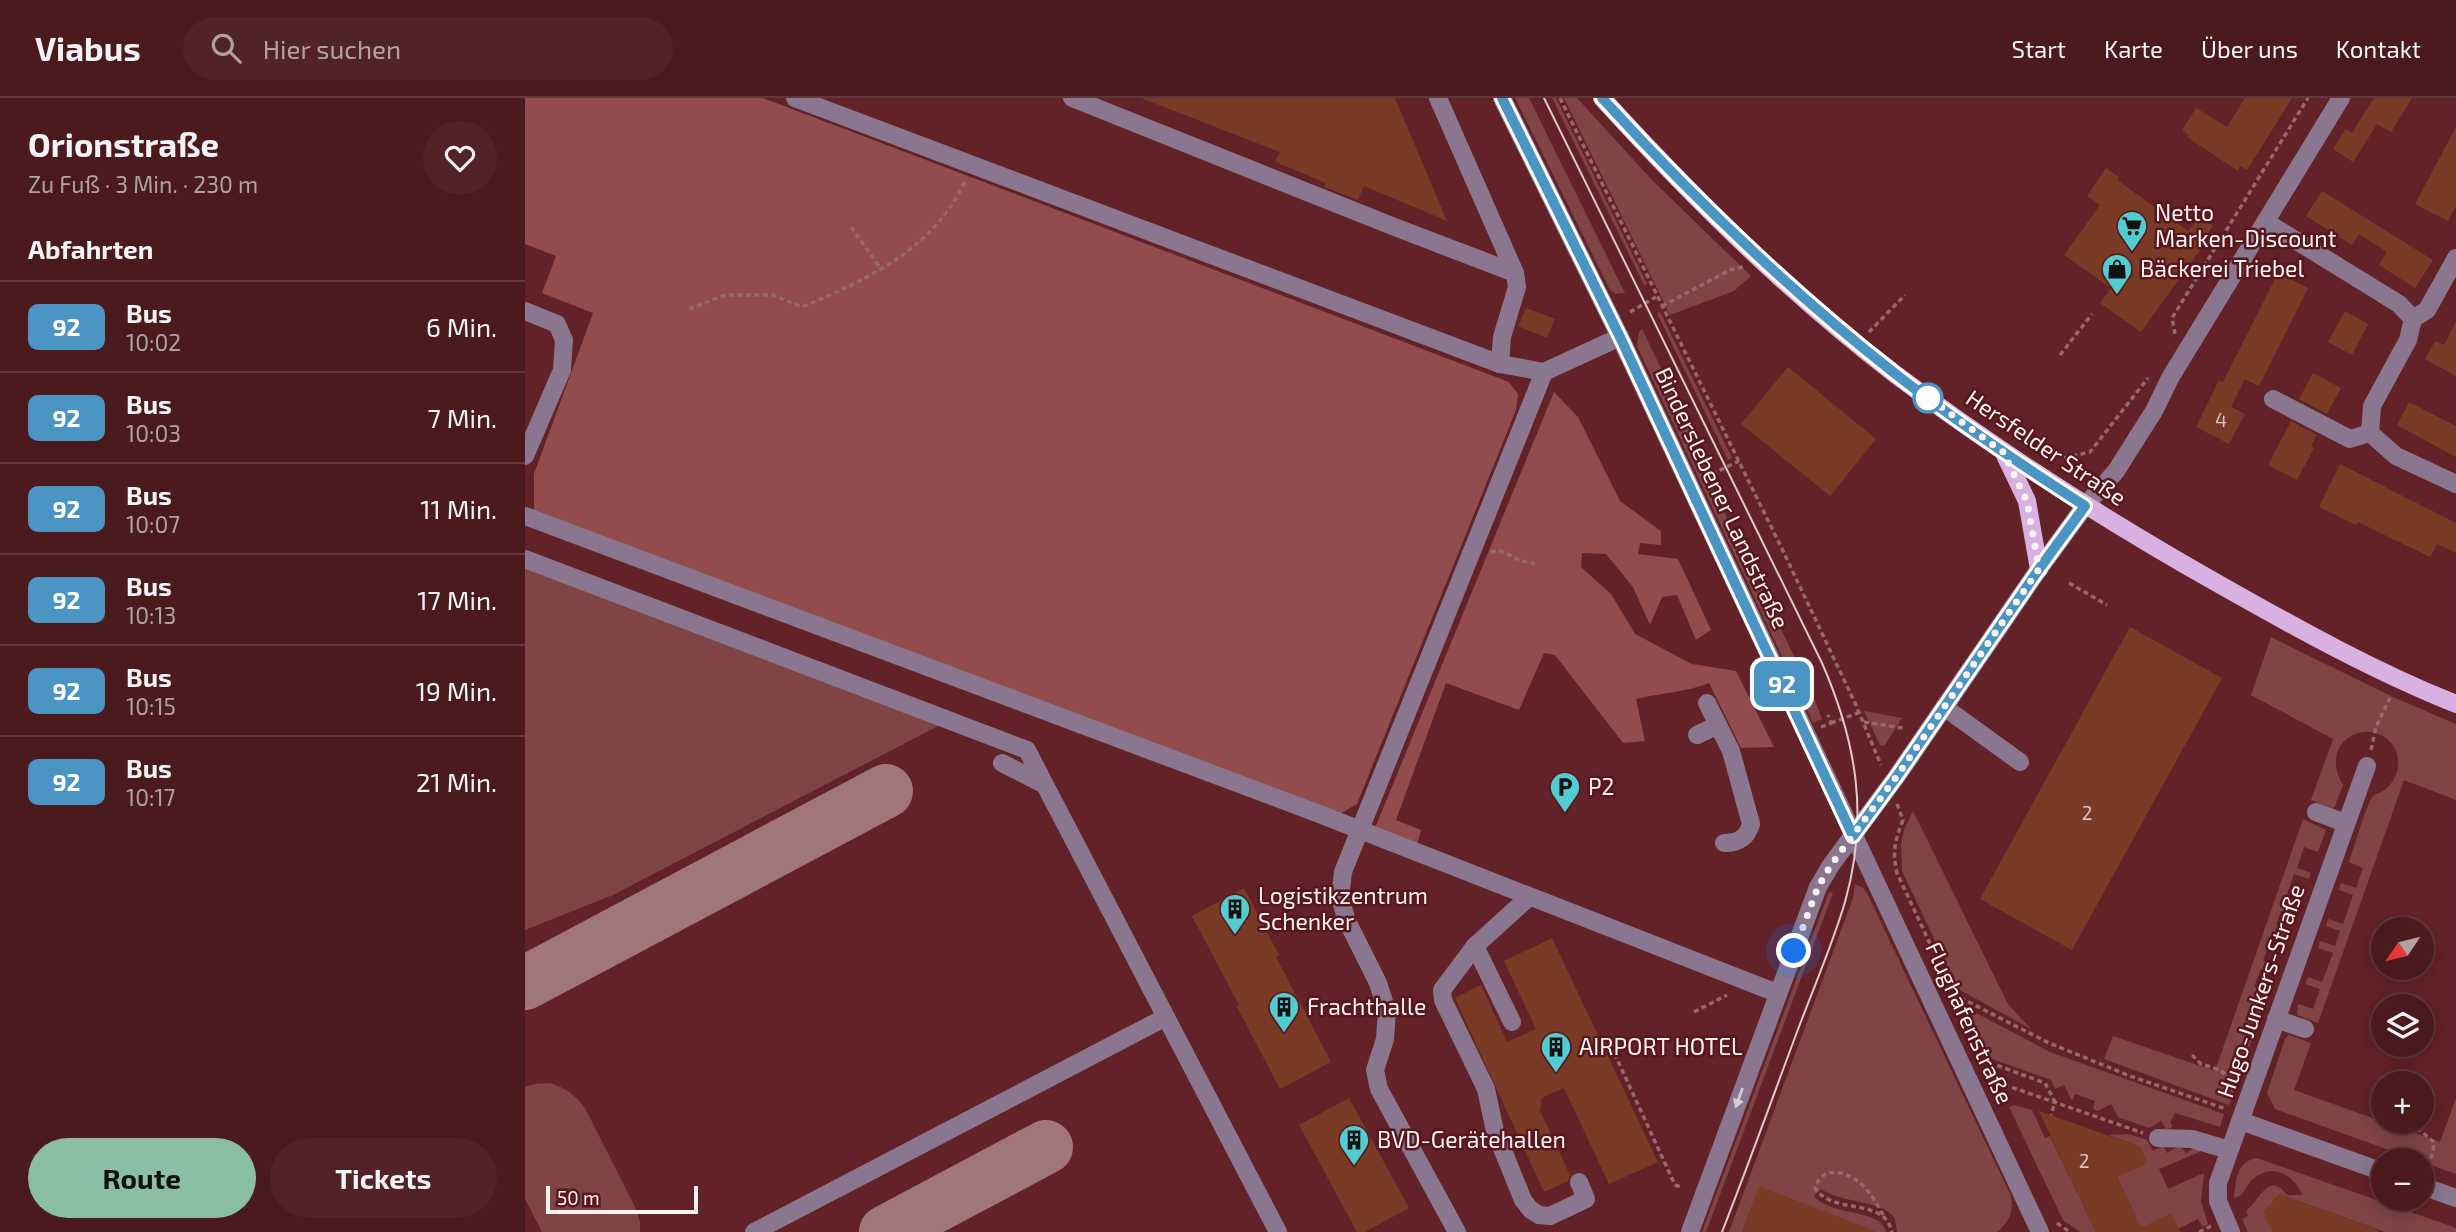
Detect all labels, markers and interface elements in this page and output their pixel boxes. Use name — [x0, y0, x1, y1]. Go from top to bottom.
search box — [183, 17, 673, 80]
text: Viabus — [35, 28, 141, 68]
icon: search — [207, 29, 245, 67]
text: Hier suchen — [263, 33, 401, 64]
text: Start — [2012, 34, 2066, 63]
text: Karte — [2104, 34, 2163, 63]
text: Über uns — [2201, 34, 2298, 63]
text: Kontakt — [2336, 34, 2421, 63]
button: heart — [423, 121, 497, 195]
text: Orionstraße — [28, 124, 219, 164]
text: Zu Fuß · 3 Min. · 230 m — [28, 170, 258, 198]
place label: Netto Marken-Discount — [2155, 198, 2337, 252]
supermarket icon: Netto Marken-Discount — [2115, 209, 2149, 253]
text: Abfahrten — [28, 233, 153, 264]
shop icon: Bäckerei Triebel — [2100, 252, 2134, 296]
place label: Bäckerei Triebel — [2140, 254, 2304, 282]
text: Bus — [126, 297, 172, 328]
text: 6 Min. — [426, 311, 497, 342]
text: 92 — [52, 312, 81, 341]
text: 10:02 — [126, 328, 181, 356]
street label: Binderslebener Landstraße — [1650, 362, 1796, 633]
unlabelled marker — [1913, 383, 1943, 413]
street label: Hersfelder Straße — [1961, 383, 2132, 511]
text: Bus — [126, 388, 172, 419]
text: 7 Min. — [428, 402, 497, 433]
text: 92 — [52, 403, 81, 432]
house number: 4 — [2215, 408, 2227, 431]
text: 10:03 — [126, 419, 181, 447]
text: Bus — [126, 479, 172, 510]
text: 11 Min. — [420, 493, 497, 524]
text: 92 — [52, 494, 81, 523]
text: 10:07 — [126, 510, 180, 538]
text: Bus — [126, 570, 172, 601]
text: 17 Min. — [417, 584, 497, 615]
text: 92 — [52, 585, 81, 614]
text: 10:13 — [126, 601, 176, 629]
text: Bus — [126, 661, 172, 692]
line badge: 92 — [1751, 661, 1813, 707]
text: 92 — [1768, 669, 1796, 698]
text: 19 Min. — [416, 675, 497, 706]
text: 92 — [52, 676, 81, 705]
text: 10:15 — [126, 692, 176, 720]
text: Bus — [126, 752, 172, 783]
text: 21 Min. — [416, 766, 497, 797]
text: 92 — [52, 767, 81, 796]
parking icon: P2 — [1548, 770, 1582, 814]
place label: P2 — [1588, 772, 1615, 800]
text: 10:17 — [126, 783, 175, 811]
house number: 2 — [2082, 801, 2092, 824]
street label: Hugo-Junkers-Straße — [2210, 880, 2310, 1101]
place label: Logistikzentrum Schenker — [1258, 881, 1428, 935]
building icon: Logistikzentrum Schenker — [1218, 892, 1252, 936]
north arrow — [2371, 917, 2434, 980]
map controls — [2371, 917, 2434, 1211]
your location — [1776, 933, 1811, 968]
street label: Flughafenstraße — [1920, 937, 2020, 1108]
building icon: Frachthalle — [1267, 990, 1301, 1034]
place label: Frachthalle — [1307, 992, 1426, 1020]
button: layers — [2371, 994, 2434, 1057]
building icon: AIRPORT HOTEL — [1539, 1030, 1573, 1074]
place label: AIRPORT HOTEL — [1579, 1032, 1743, 1060]
button: + — [2371, 1071, 2434, 1134]
one-way arrow — [1734, 1088, 1745, 1109]
building icon: BVD-Gerätehallen — [1337, 1123, 1371, 1167]
place label: BVD-Gerätehallen — [1377, 1125, 1566, 1153]
button: Route — [28, 1138, 256, 1218]
button: Tickets — [270, 1138, 497, 1218]
button: − — [2371, 1148, 2434, 1211]
house number: 2 — [2079, 1149, 2089, 1172]
scale bar — [546, 1183, 698, 1215]
text: 50 m — [557, 1186, 600, 1209]

